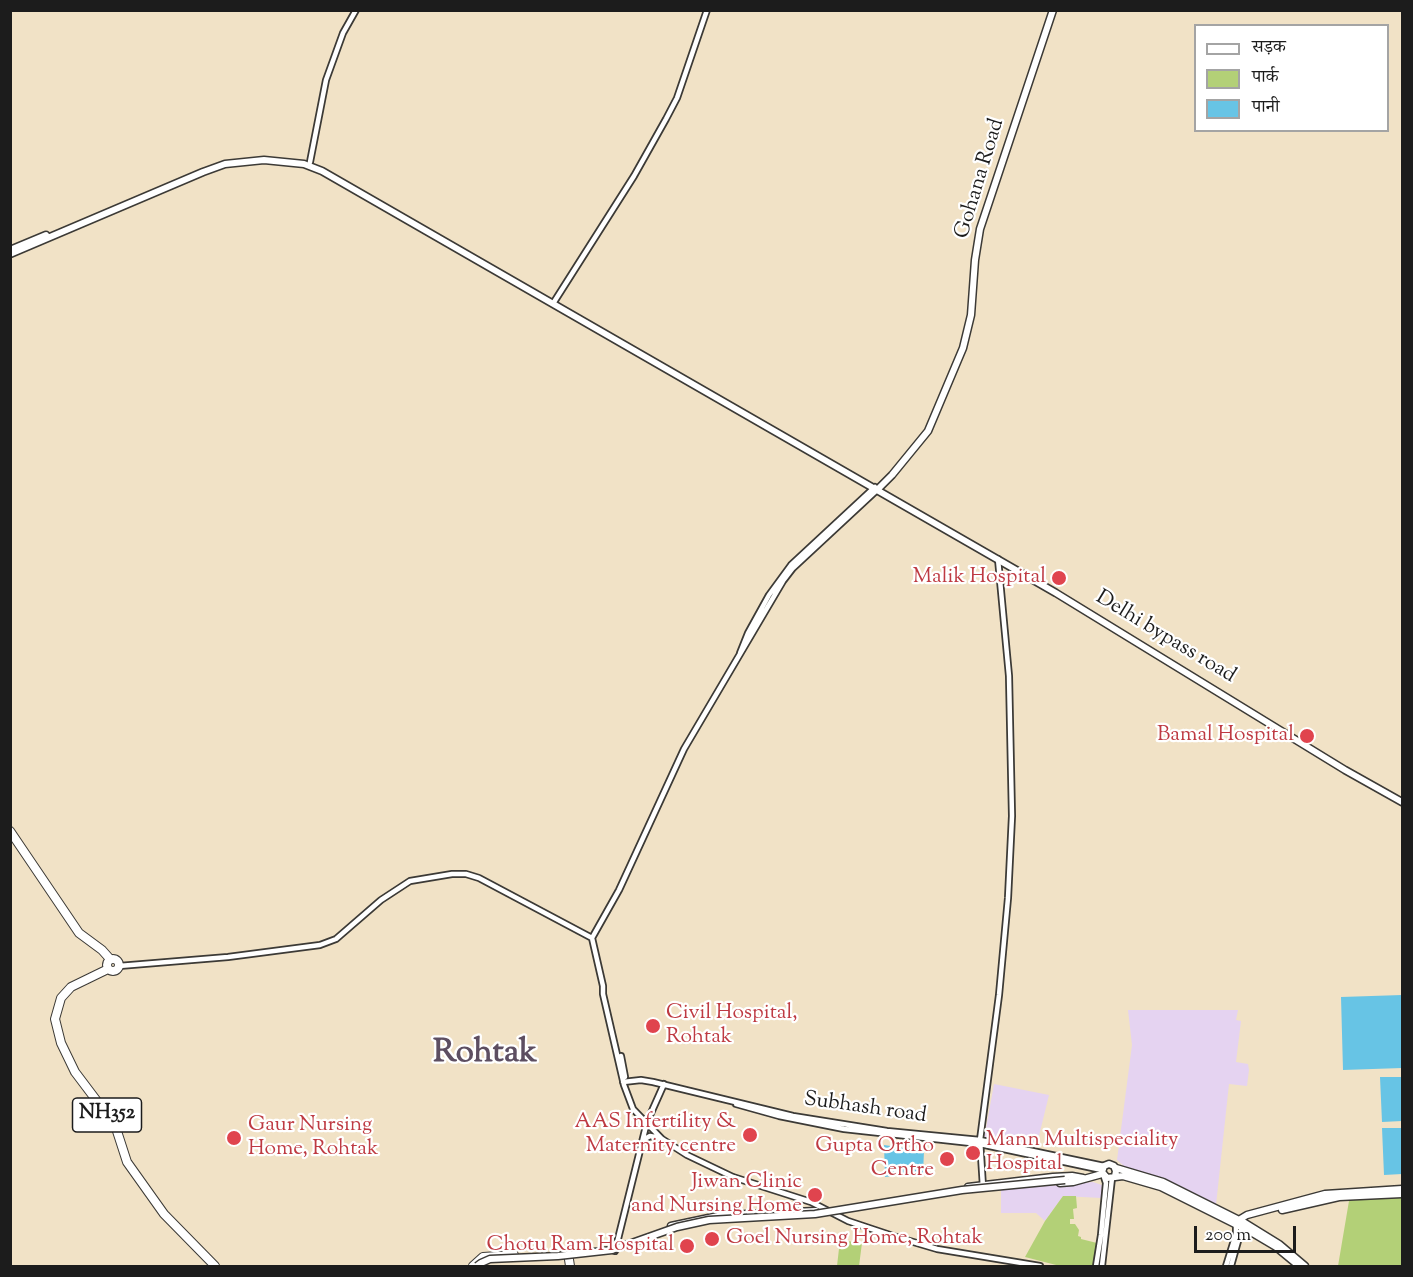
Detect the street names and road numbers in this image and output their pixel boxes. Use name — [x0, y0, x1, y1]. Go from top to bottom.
street label: Gohana Road — [951, 116, 1011, 242]
street label: Delhi bypass road — [1090, 586, 1240, 690]
street label: Subhash road — [802, 1088, 928, 1130]
road number: NH352 — [72, 1098, 142, 1132]

